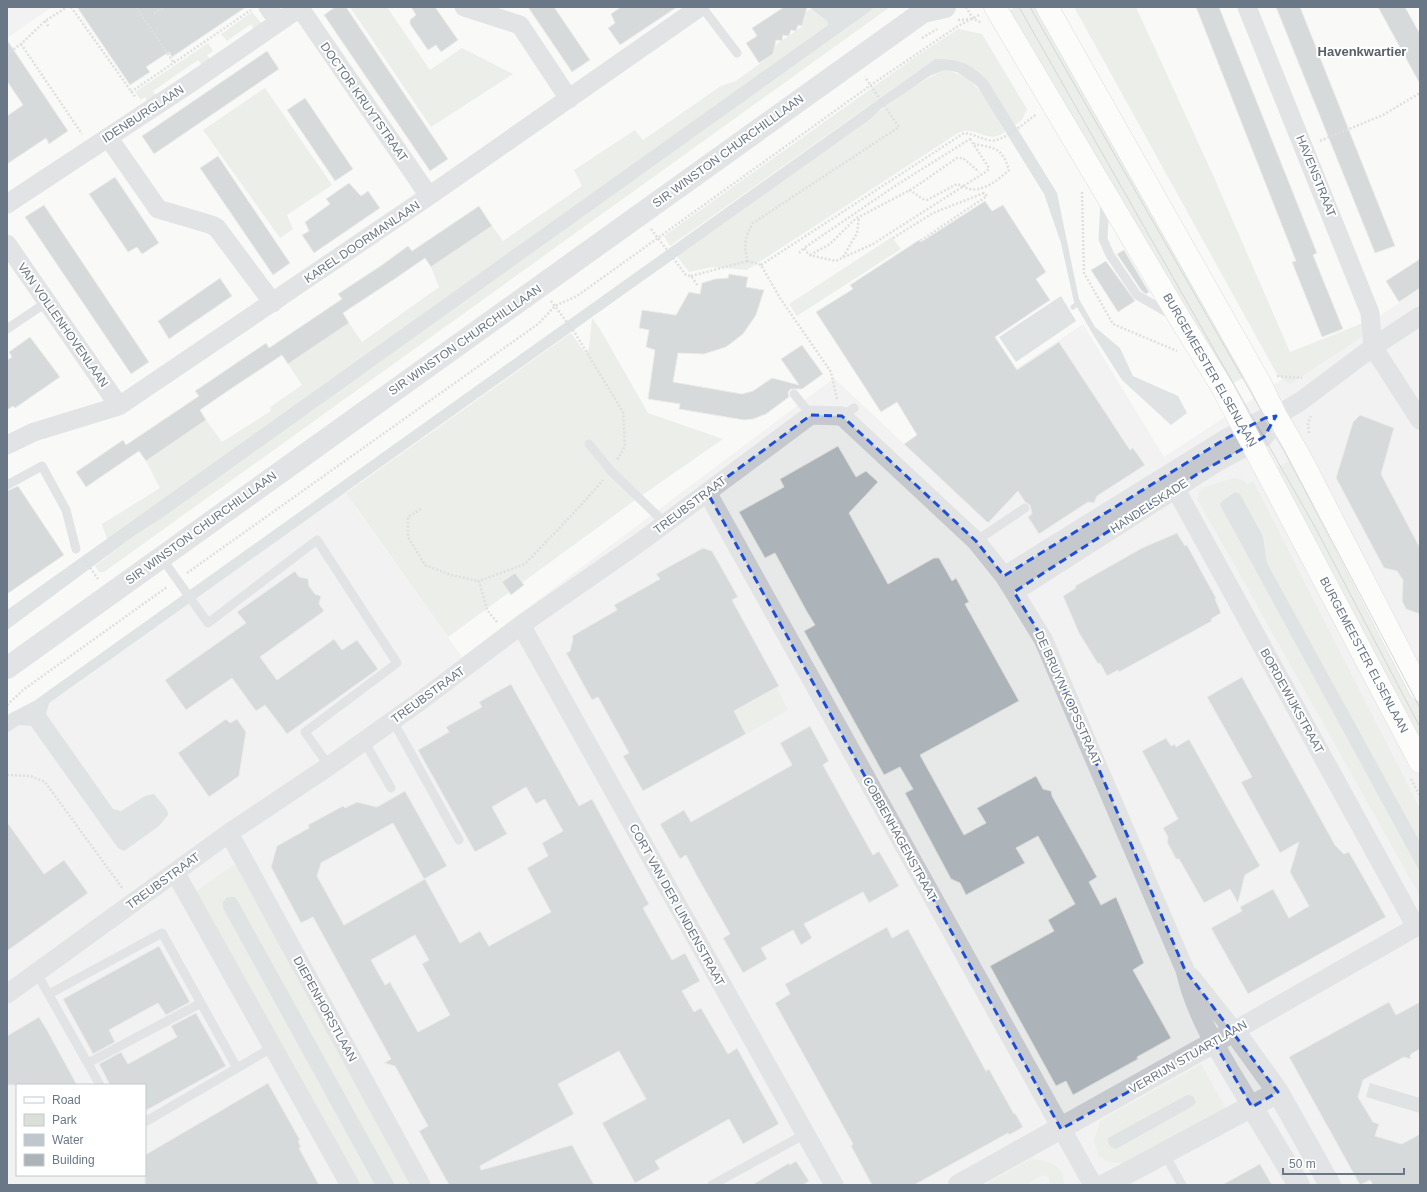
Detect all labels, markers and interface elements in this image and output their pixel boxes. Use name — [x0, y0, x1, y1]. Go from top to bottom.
street label: DOCTOR KRUYTSTRAAT — [317, 40, 411, 165]
district label: Havenkwartier — [1318, 44, 1406, 59]
street label: IDENBURGLAAN — [99, 82, 187, 146]
street label: SIR WINSTON CHURCHILLLAAN — [650, 92, 806, 210]
street label: HAVENSTRAAT — [1293, 133, 1339, 220]
street label: KAREL DOORMANLAAN — [302, 198, 422, 286]
street label: VAN VOLLENHOVENLAAN — [15, 260, 111, 390]
street label: SIR WINSTON CHURCHILLLAAN — [386, 282, 544, 398]
street label: BURGEMEESTER ELSENLAAN — [1160, 291, 1260, 449]
street label: SIR WINSTON CHURCHILLLAAN — [123, 469, 279, 587]
street label: TREUBSTRAAT — [651, 473, 730, 537]
street label: HANDELSKADE — [1108, 476, 1190, 536]
street label: BURGEMEESTER ELSENLAAN — [1317, 575, 1411, 735]
street label: DE BRUYN KOPSSTRAAT — [1032, 629, 1104, 768]
street label: BORDEWIJKSTRAAT — [1257, 646, 1327, 756]
street label: TREUBSTRAAT — [389, 663, 468, 726]
street label: COBBENHAGENSTRAAT — [860, 774, 940, 904]
street label: CORT VAN DER LINDENSTRAAT — [626, 822, 728, 989]
street label: TREUBSTRAAT — [124, 849, 203, 912]
street label: DIEPENHORSTLAAN — [290, 954, 360, 1064]
street label: VERRIJN STUARTLAAN — [1127, 1017, 1249, 1097]
legend — [16, 1084, 146, 1176]
text: Road — [52, 1093, 81, 1107]
text: Park — [52, 1113, 78, 1127]
text: Water — [52, 1133, 84, 1147]
scale bar — [1283, 1150, 1404, 1176]
text: Building — [52, 1153, 95, 1167]
text: 50 m — [1289, 1157, 1316, 1171]

